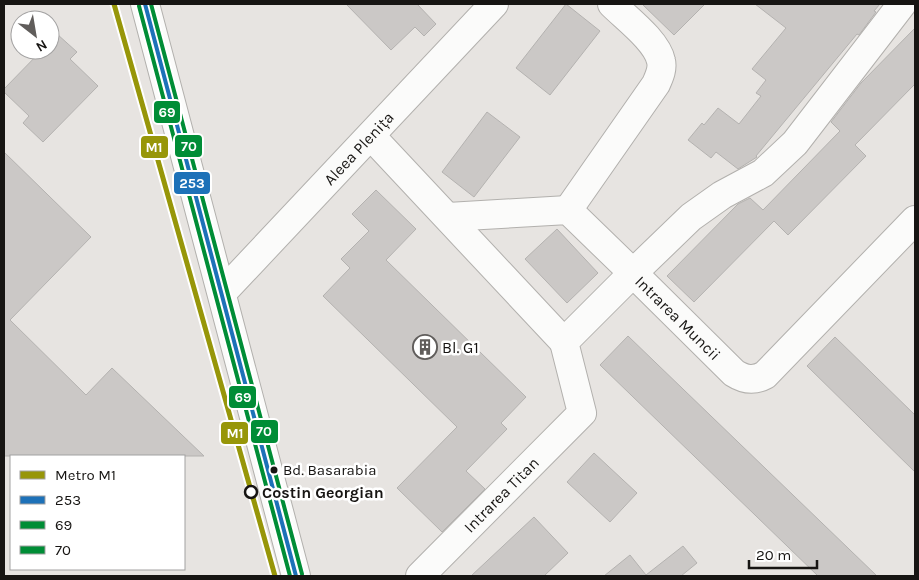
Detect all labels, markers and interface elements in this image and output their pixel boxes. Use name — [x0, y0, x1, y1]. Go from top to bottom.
north arrow — [10, 10, 60, 60]
text: N — [33, 36, 50, 56]
line badge: 69 — [153, 100, 181, 124]
text: 69 — [158, 104, 176, 121]
street label: Aleea Plenița — [319, 107, 397, 189]
line badge: 70 — [174, 134, 203, 158]
line badge: M1 — [140, 135, 169, 159]
text: 70 — [181, 138, 197, 155]
text: M1 — [145, 139, 163, 156]
line badge: 253 — [173, 171, 211, 195]
text: 253 — [179, 175, 205, 192]
street label: Intrarea Muncii — [632, 272, 725, 364]
building icon: Bl. G1 — [412, 334, 438, 360]
place label: Bl. G1 — [442, 338, 479, 357]
line badge: 69 — [228, 385, 257, 409]
text: 69 — [234, 389, 252, 406]
line badge: 70 — [250, 419, 279, 444]
line badge: M1 — [220, 421, 249, 445]
text: 70 — [256, 423, 272, 440]
text: M1 — [226, 425, 244, 442]
street label: Intrarea Titan — [460, 453, 543, 536]
legend — [10, 455, 185, 570]
place label: Bd. Basarabia — [283, 461, 376, 479]
marker: Bd. Basarabia — [269, 465, 279, 475]
text: Metro M1 — [55, 466, 116, 484]
place label: Costin Georgian — [262, 483, 384, 502]
marker: Costin Georgian — [244, 485, 258, 499]
text: 253 — [55, 491, 81, 509]
text: 69 — [55, 516, 72, 534]
scale bar — [749, 538, 816, 570]
text: 70 — [55, 541, 71, 559]
text: 20 m — [756, 546, 791, 564]

